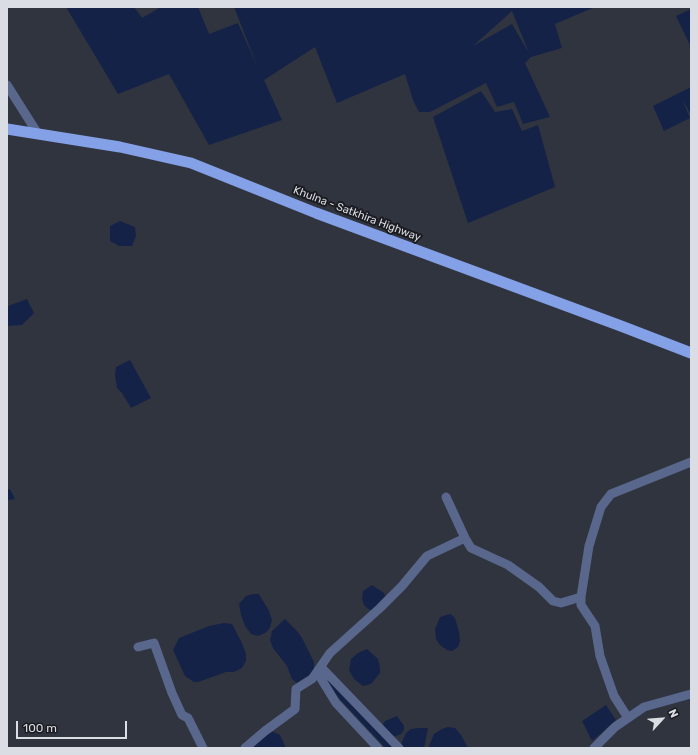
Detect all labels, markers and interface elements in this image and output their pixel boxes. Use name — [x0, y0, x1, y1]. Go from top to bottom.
street label: Khulna - Satkhira Highway — [291, 184, 423, 244]
north arrow — [642, 699, 682, 739]
text: N — [666, 707, 681, 720]
scale bar — [18, 713, 129, 739]
text: 100 m — [23, 721, 57, 735]

